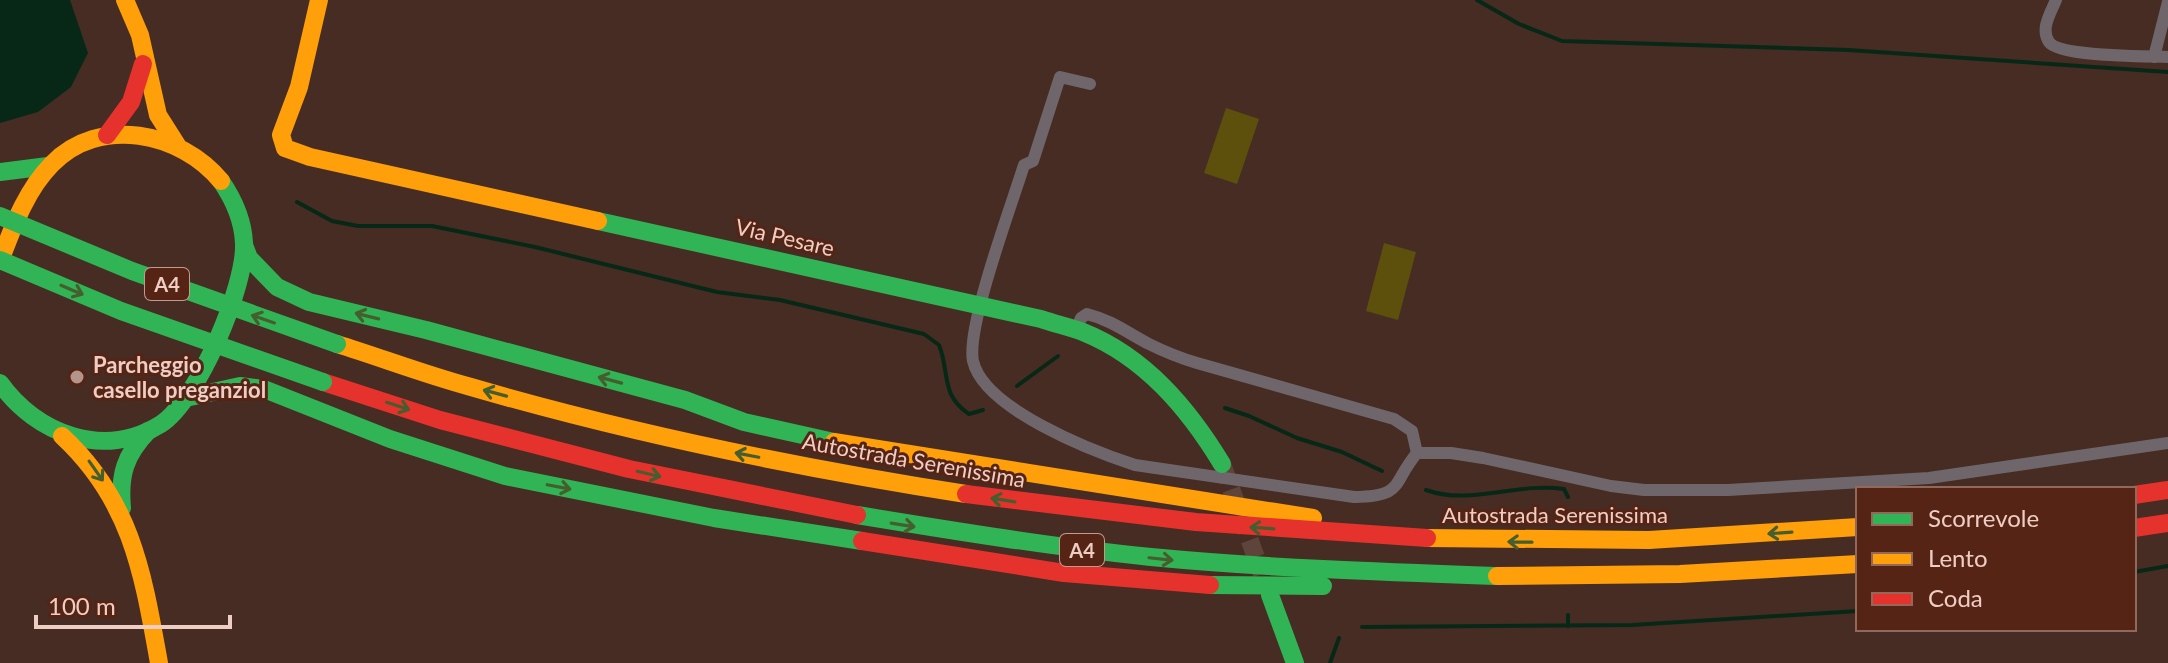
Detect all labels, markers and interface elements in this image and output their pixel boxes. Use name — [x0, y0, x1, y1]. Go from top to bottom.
street label: Via Pesare — [733, 213, 837, 261]
road number: A4 — [145, 268, 189, 300]
one-way arrow — [59, 284, 84, 299]
one-way arrow — [355, 308, 381, 323]
one-way arrow — [251, 310, 276, 325]
place label: Parcheggio casello preganziol — [93, 351, 266, 403]
marker: Parcheggio casello preganziol — [68, 368, 86, 386]
one-way arrow — [598, 372, 624, 387]
one-way arrow — [482, 385, 508, 400]
one-way arrow — [384, 399, 410, 414]
street label: Autostrada Serenissima — [800, 427, 1028, 493]
one-way arrow — [735, 447, 760, 462]
one-way arrow — [88, 460, 104, 482]
one-way arrow — [635, 467, 661, 482]
one-way arrow — [545, 480, 571, 495]
legend — [1856, 487, 2136, 631]
one-way arrow — [991, 492, 1016, 507]
street label: Autostrada Serenissima — [1442, 501, 1668, 528]
text: Scorrevole — [1928, 503, 2039, 532]
one-way arrow — [890, 518, 916, 533]
one-way arrow — [1249, 520, 1276, 535]
one-way arrow — [1767, 526, 1794, 541]
road number: A4 — [1060, 534, 1104, 566]
one-way arrow — [1507, 534, 1534, 549]
text: Lento — [1928, 543, 1988, 572]
one-way arrow — [1147, 552, 1174, 567]
scale bar — [36, 579, 230, 629]
text: Coda — [1928, 583, 1983, 612]
text: 100 m — [48, 591, 116, 620]

